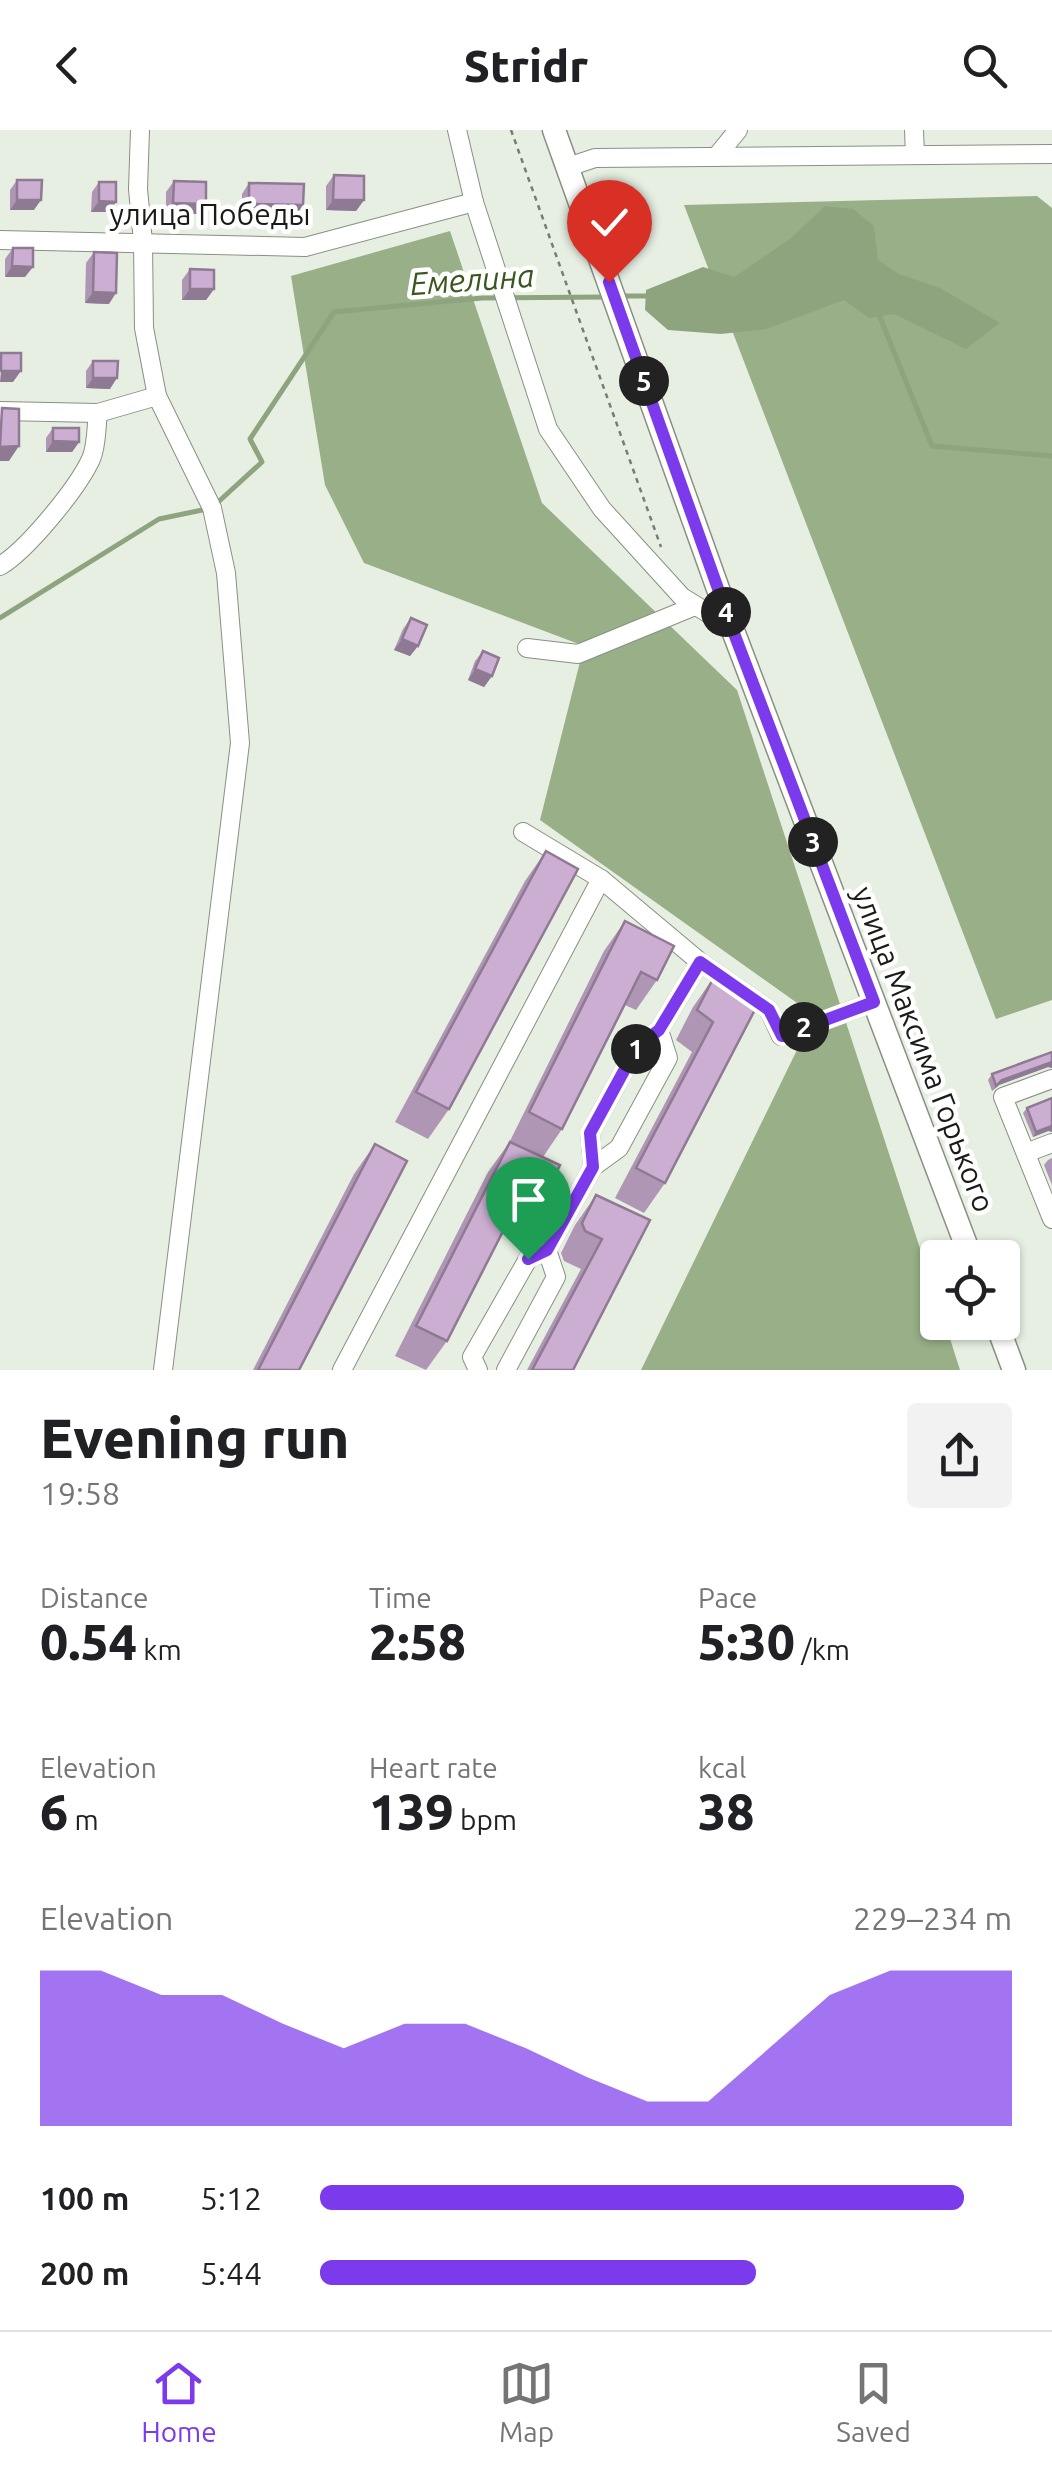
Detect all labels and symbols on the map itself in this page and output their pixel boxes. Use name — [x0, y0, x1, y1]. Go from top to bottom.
pin — [567, 180, 652, 283]
street label: улица Победы — [109, 197, 311, 231]
water label: Емелина — [409, 257, 535, 301]
pin: 5 — [619, 356, 669, 406]
pin: 4 — [701, 587, 751, 637]
pin: 3 — [788, 817, 838, 867]
street label: улица Максима Горького — [846, 881, 1002, 1217]
pin: 2 — [779, 1002, 829, 1052]
pin: 1 — [611, 1024, 661, 1074]
pin — [486, 1157, 571, 1260]

